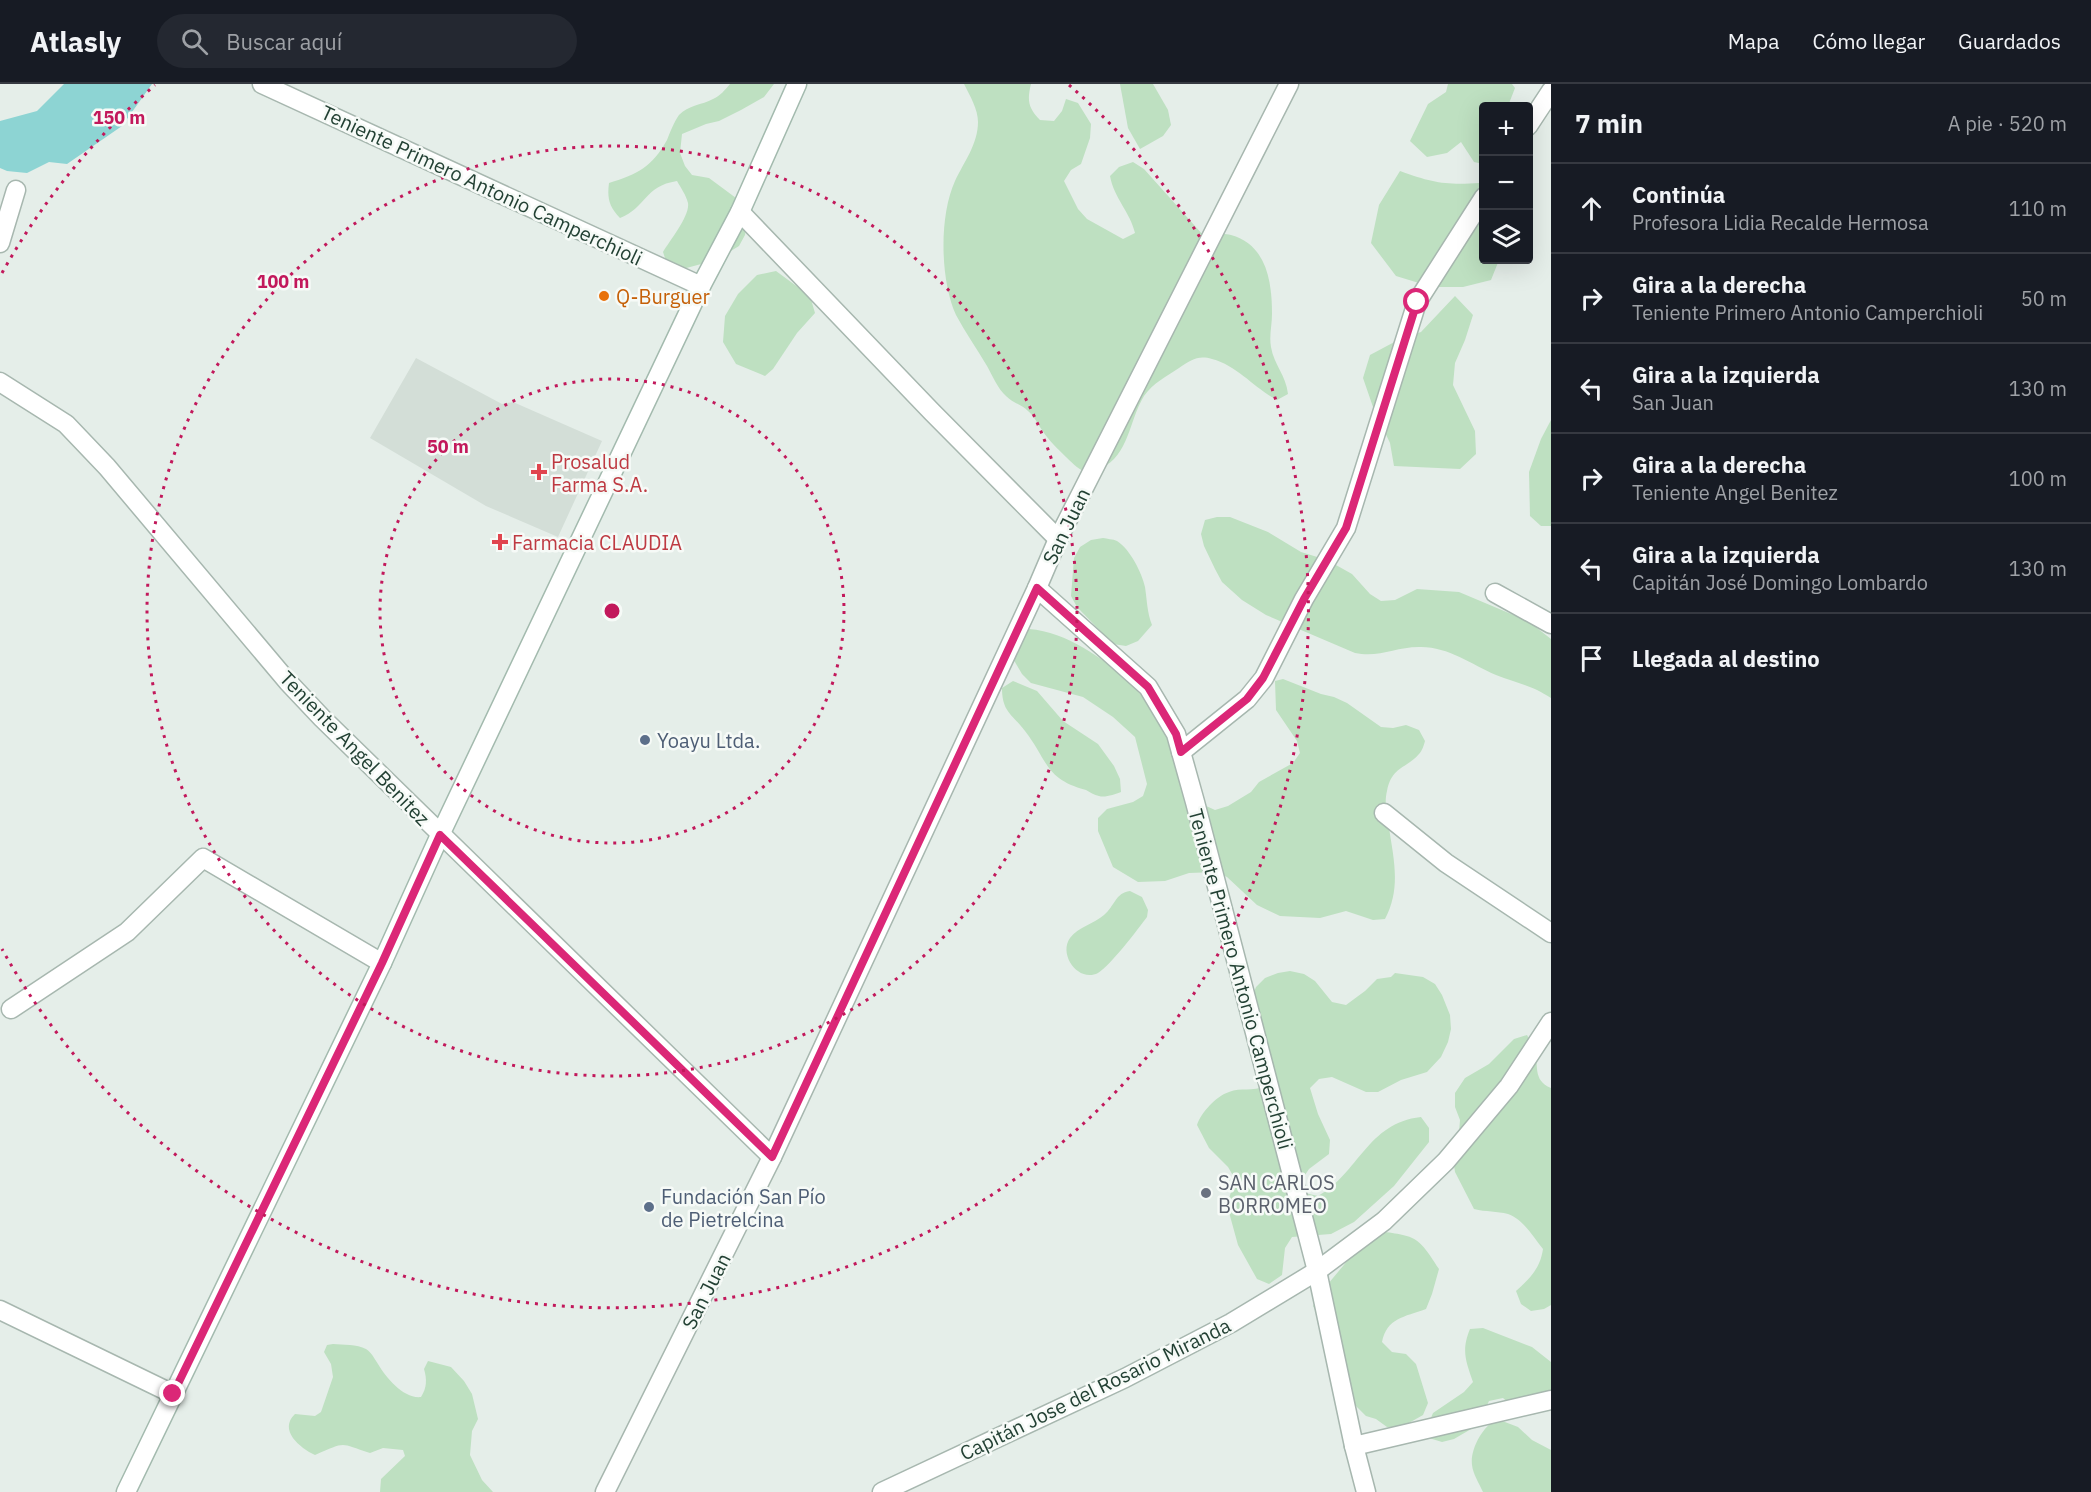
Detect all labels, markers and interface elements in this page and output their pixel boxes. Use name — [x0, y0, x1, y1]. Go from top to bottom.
search box — [157, 14, 577, 68]
text: Atlasly — [30, 23, 121, 60]
icon: search — [178, 25, 211, 58]
text: Buscar aquí — [226, 27, 342, 56]
text: Mapa — [1728, 27, 1779, 55]
text: Cómo llegar — [1812, 27, 1925, 55]
text: Guardados — [1958, 27, 2061, 55]
street label: Teniente Primero Antonio Camperchioli — [317, 99, 647, 271]
map controls — [1479, 102, 1533, 264]
button: + — [1479, 102, 1533, 156]
text: 150 m — [93, 106, 145, 129]
text: 7 min — [1575, 106, 1643, 140]
text: A pie · 520 m — [1948, 110, 2067, 137]
button: − — [1479, 156, 1533, 210]
text: Continúa — [1632, 180, 1725, 209]
icon: ahead — [1575, 192, 1608, 225]
text: 110 m — [2009, 195, 2067, 222]
text: Profesora Lidia Recalde Hermosa — [1632, 209, 1929, 236]
button: layers — [1479, 210, 1533, 264]
text: 100 m — [257, 270, 309, 293]
text: Gira a la derecha — [1632, 270, 1806, 299]
icon: right — [1575, 282, 1608, 315]
place label: Q-Burguer — [616, 283, 710, 310]
text: 50 m — [2021, 285, 2067, 312]
route start — [1403, 288, 1429, 314]
marker: Q-Burguer — [597, 289, 611, 303]
text: Teniente Primero Antonio Camperchioli — [1632, 299, 1983, 326]
text: Gira a la izquierda — [1632, 360, 1820, 389]
icon: left — [1575, 372, 1608, 405]
text: 130 m — [2009, 375, 2067, 402]
text: San Juan — [1632, 389, 1714, 416]
text: 50 m — [427, 435, 469, 458]
place label: Prosalud Farma S.A. — [551, 448, 648, 498]
text: Gira a la derecha — [1632, 450, 1806, 479]
icon: right — [1575, 462, 1608, 495]
marker: Prosalud Farma S.A. — [532, 465, 546, 479]
text: 100 m — [2009, 465, 2067, 492]
text: Teniente Angel Benitez — [1632, 479, 1838, 506]
street label: San Juan — [1036, 483, 1096, 569]
place label: Farmacia CLAUDIA — [512, 529, 682, 556]
marker: Farmacia CLAUDIA — [493, 535, 507, 549]
text: Gira a la izquierda — [1632, 540, 1820, 569]
icon: left — [1575, 552, 1608, 585]
text: 130 m — [2009, 555, 2067, 582]
text: Capitán José Domingo Lombardo — [1632, 569, 1928, 596]
centre of rings — [602, 601, 622, 621]
icon: arrive — [1575, 642, 1608, 675]
text: Llegada al destino — [1632, 644, 1820, 673]
street label: Teniente Angel Benitez — [274, 665, 436, 831]
place label: Yoayu Ltda. — [657, 727, 760, 754]
marker: Yoayu Ltda. — [638, 733, 652, 747]
street label: Teniente Primero Antonio Camperchioli — [1182, 806, 1300, 1152]
place label: SAN CARLOS BORROMEO — [1218, 1169, 1335, 1219]
place label: Fundación San Pío de Pietrelcina — [661, 1183, 826, 1233]
marker: SAN CARLOS BORROMEO — [1199, 1186, 1213, 1200]
marker: Fundación San Pío de Pietrelcina — [642, 1200, 656, 1214]
street label: San Juan — [675, 1248, 737, 1334]
street label: Capitán Jose del Rosario Miranda — [955, 1311, 1235, 1467]
route end — [159, 1380, 185, 1406]

